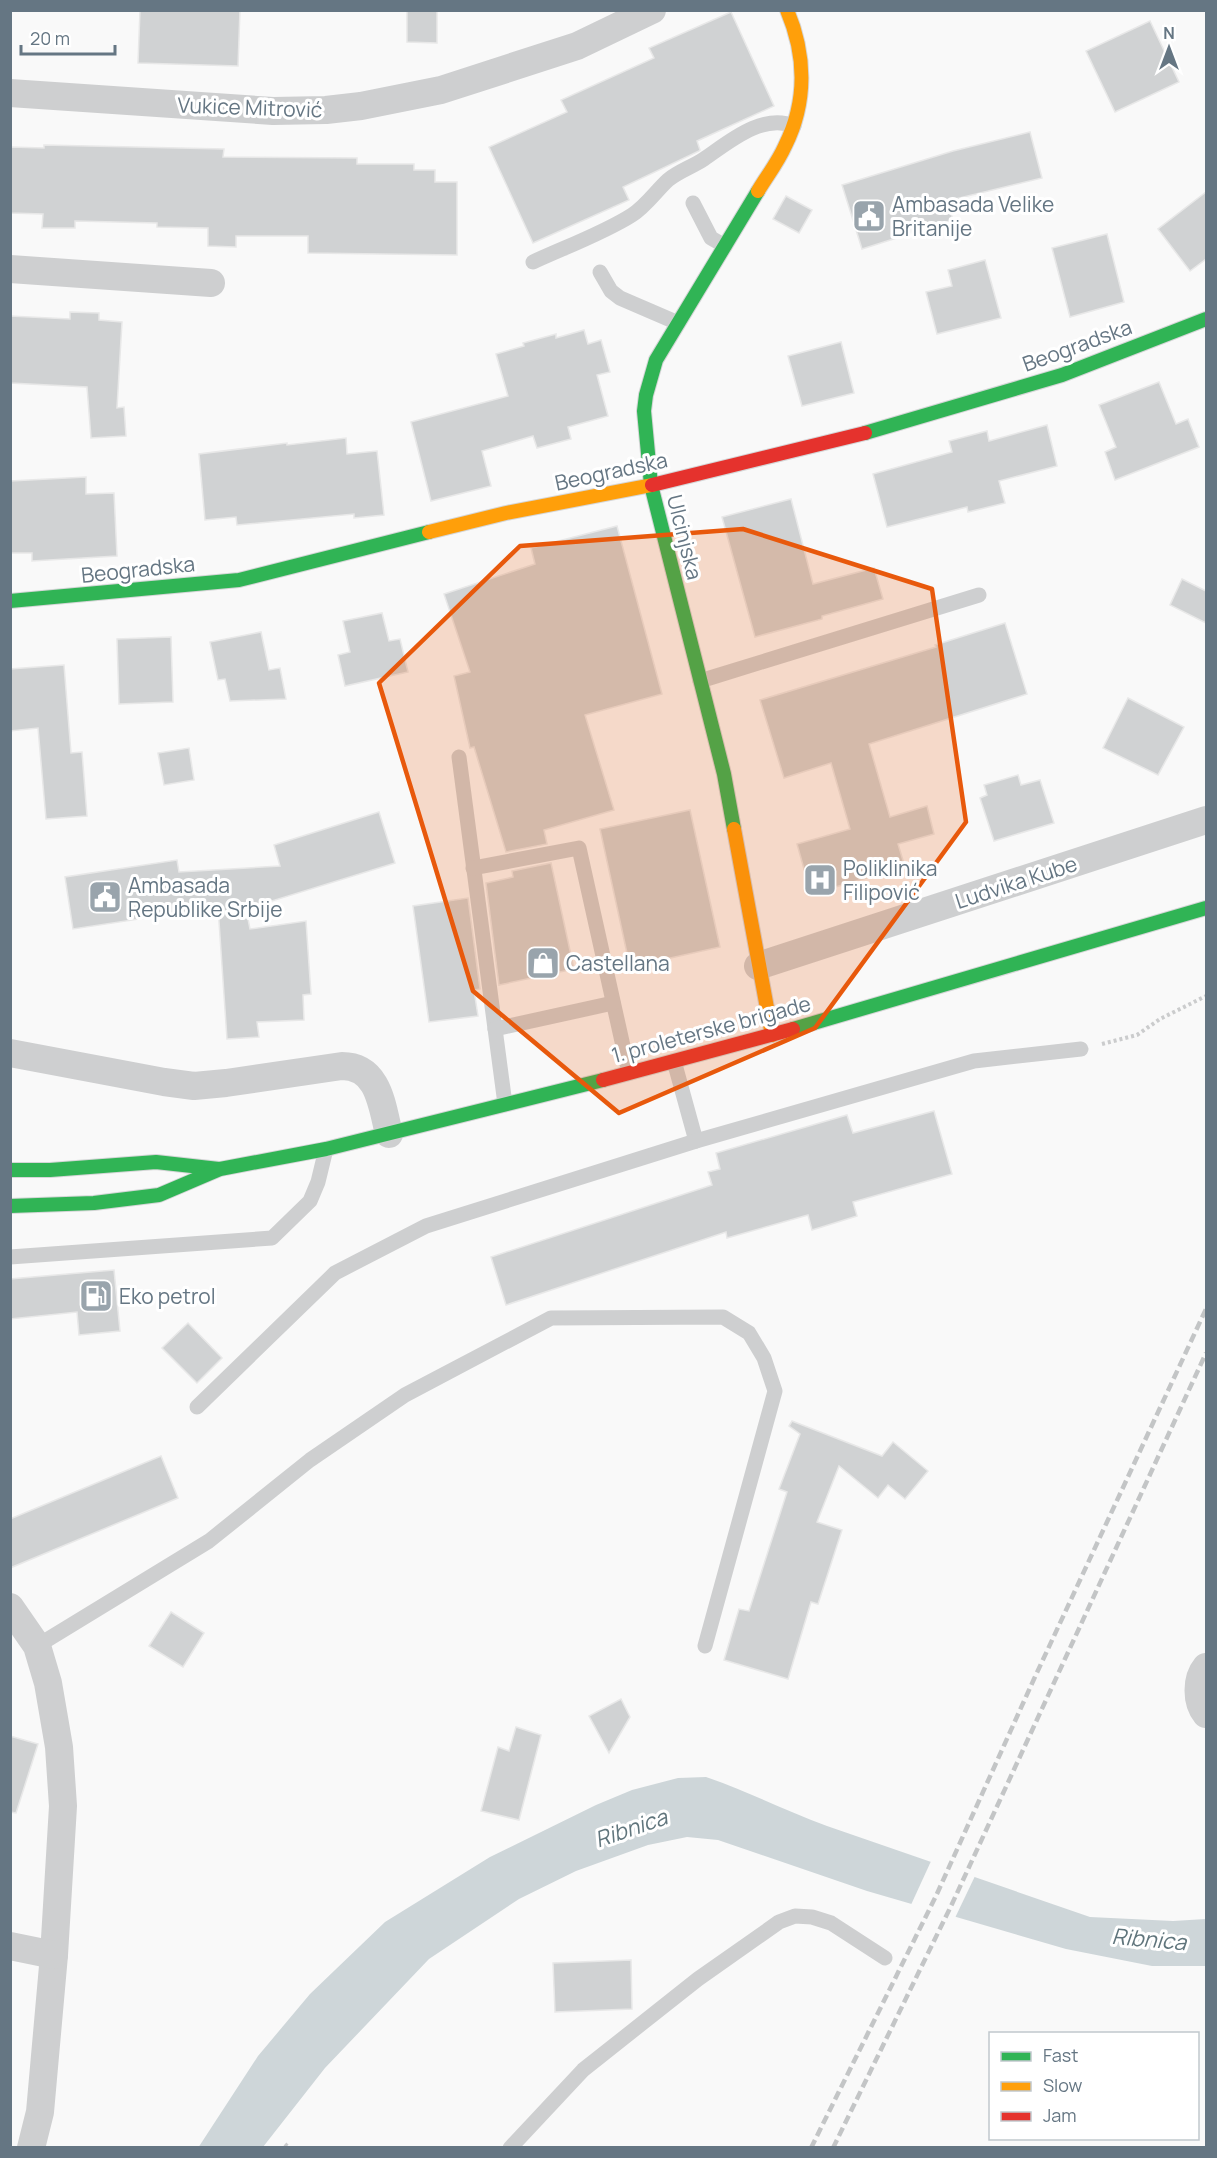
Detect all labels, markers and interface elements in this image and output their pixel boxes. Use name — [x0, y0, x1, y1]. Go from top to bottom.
scale bar — [21, 18, 116, 56]
north arrow — [1139, 18, 1199, 78]
text: N — [1163, 22, 1175, 44]
text: 20 m — [30, 26, 70, 50]
street label: Vukice Mitrović — [177, 90, 323, 124]
place label: Ambasada Velike Britanije — [892, 190, 1054, 242]
public building icon: Ambasada Velike Britanije — [851, 198, 887, 234]
street label: Beogradska — [1018, 312, 1136, 378]
street label: Beogradska — [552, 445, 670, 497]
street label: Ulcinjska — [661, 492, 709, 582]
street label: Beogradska — [80, 549, 196, 589]
street label: Ludvika Kube — [952, 849, 1080, 915]
place label: Poliklinika Filipović — [843, 854, 938, 906]
hospital icon: Poliklinika Filipović — [802, 862, 838, 898]
place label: Ambasada Republike Srbije — [128, 871, 282, 923]
public building icon: Ambasada Republike Srbije — [87, 879, 123, 915]
shop icon: Castellana — [525, 945, 561, 981]
place label: Castellana — [566, 949, 670, 977]
street label: 1. proleterske brigade — [608, 989, 814, 1069]
fuel station icon: Eko petrol — [78, 1278, 114, 1314]
place label: Eko petrol — [119, 1282, 216, 1310]
water label: Ribnica — [591, 1801, 673, 1854]
water label: Ribnica — [1111, 1921, 1189, 1957]
legend — [989, 2032, 1199, 2140]
text: Fast — [1043, 2043, 1078, 2067]
text: Slow — [1043, 2073, 1083, 2097]
text: Jam — [1043, 2103, 1077, 2127]

